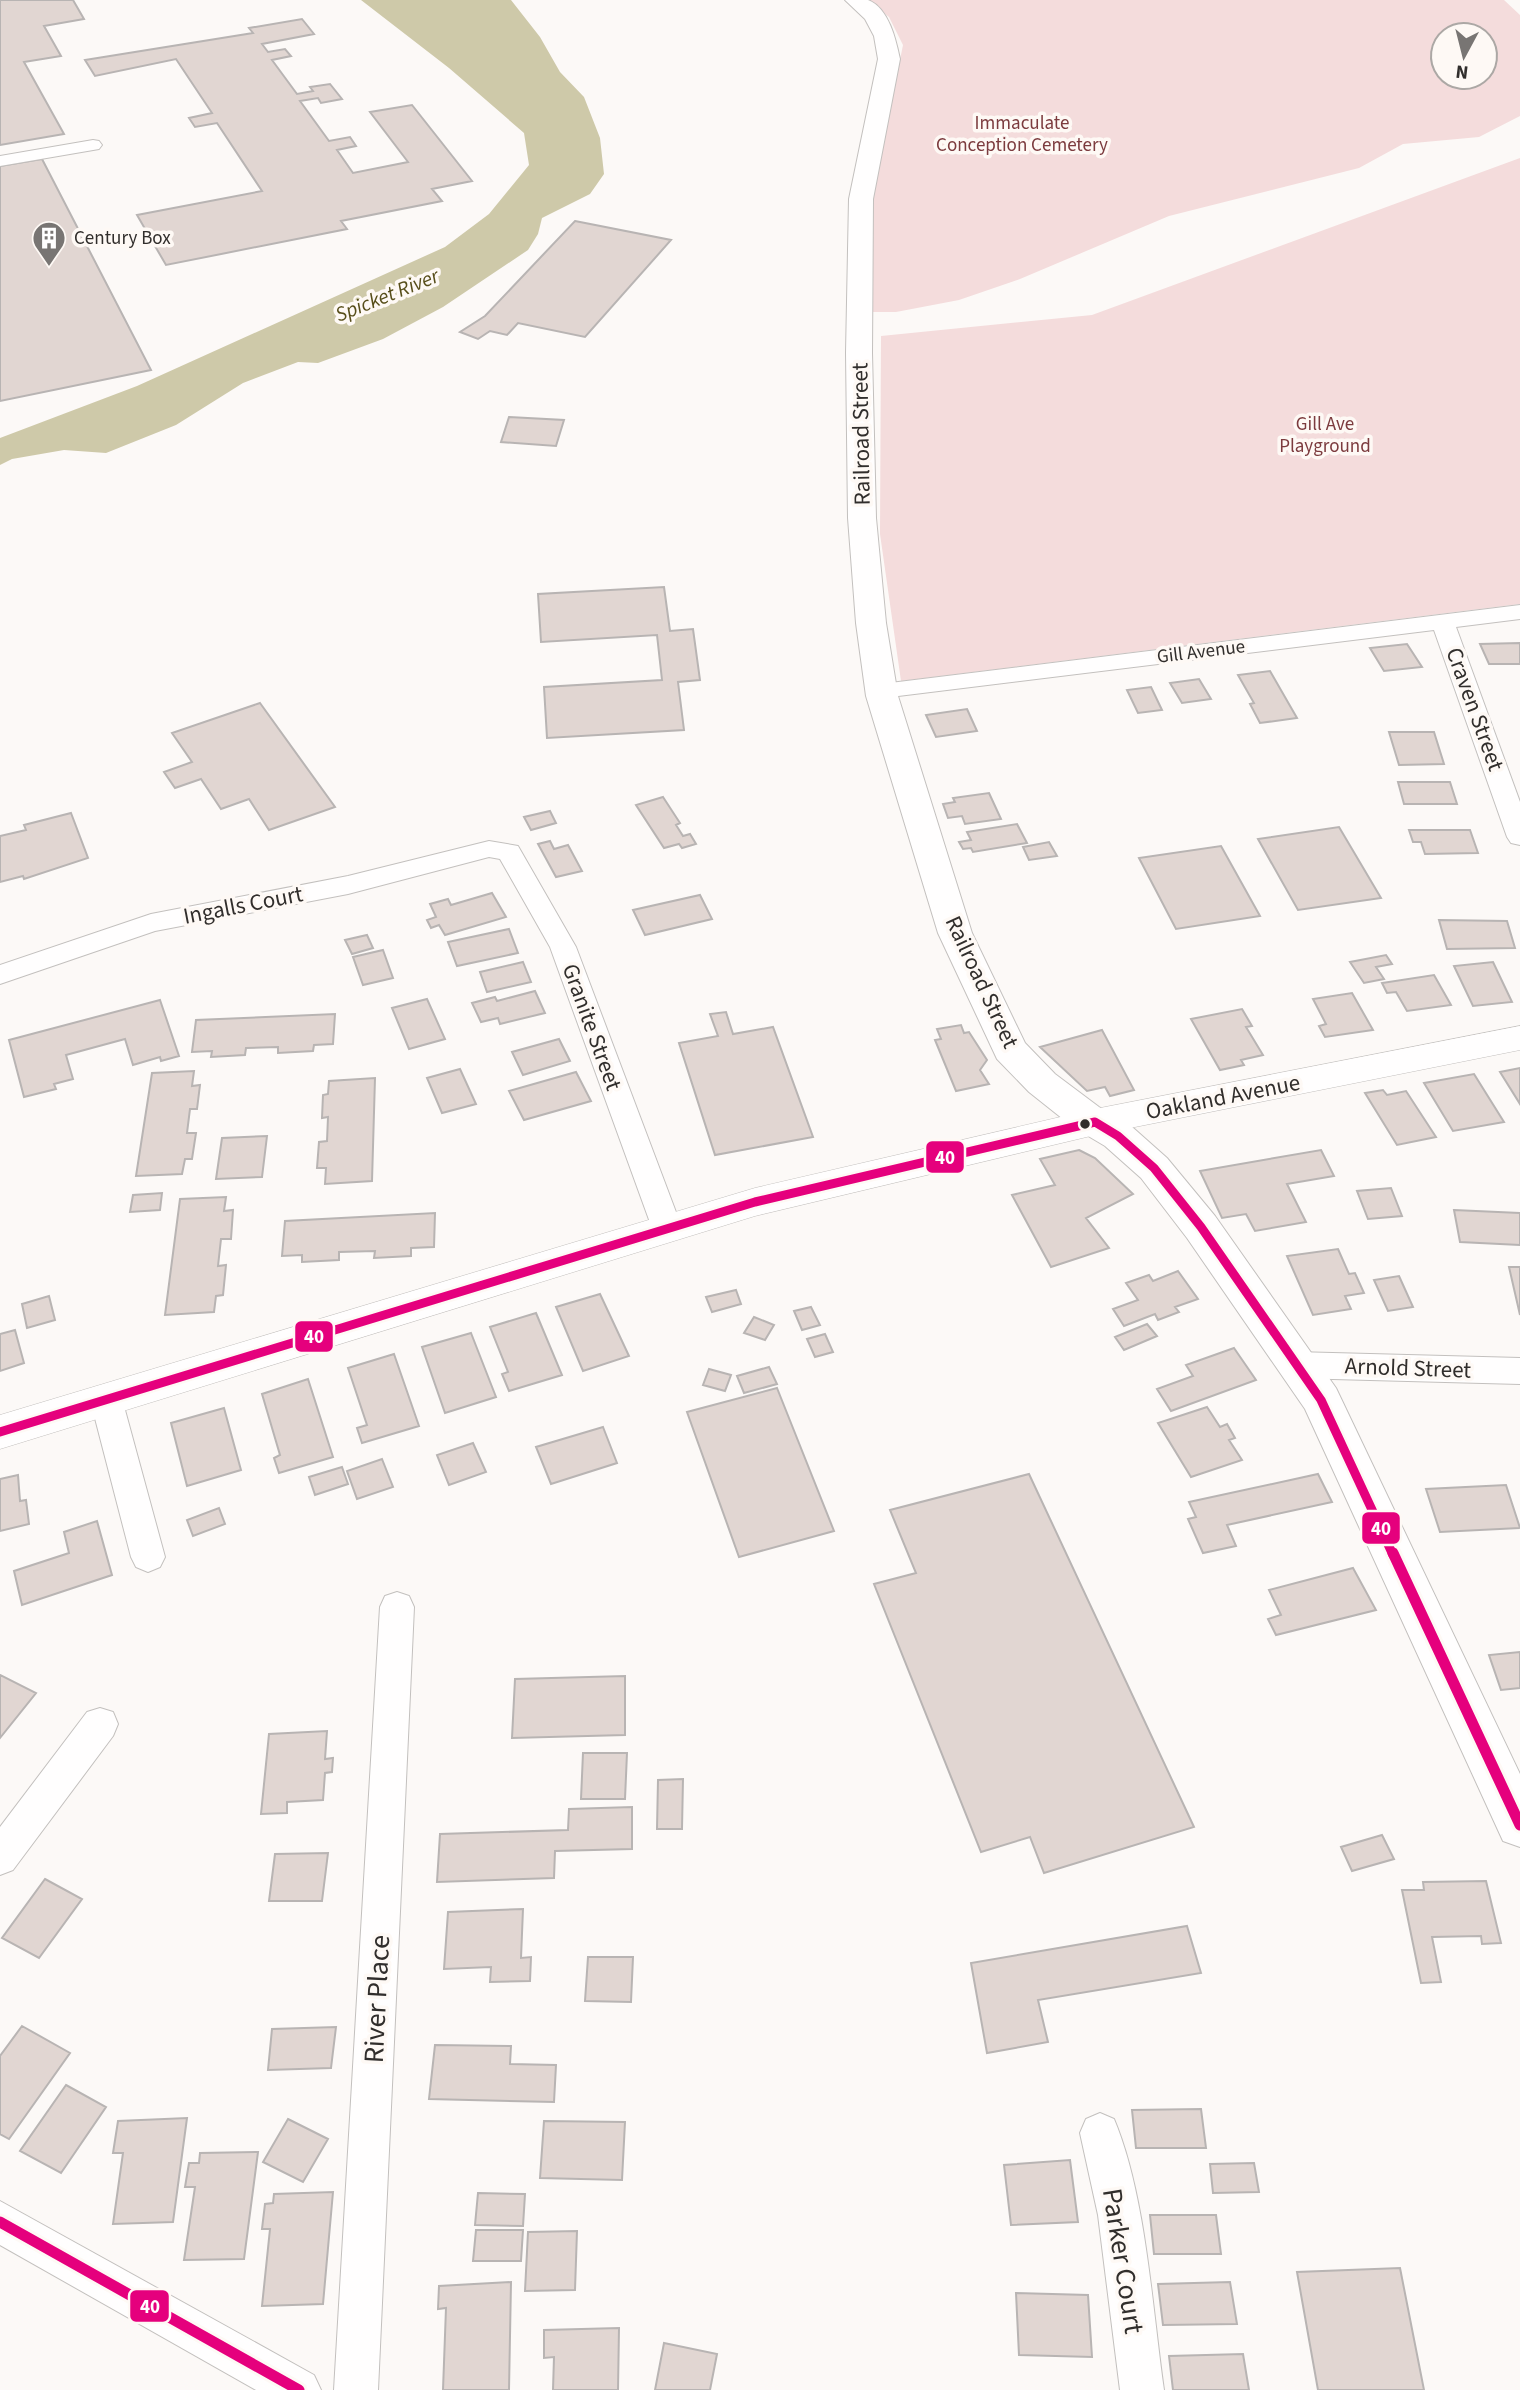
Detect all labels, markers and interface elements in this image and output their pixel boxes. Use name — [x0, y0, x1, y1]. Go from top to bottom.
north arrow — [1429, 21, 1499, 91]
text: N — [1454, 57, 1470, 86]
park label: Immaculate Conception Cemetery — [936, 110, 1108, 159]
building icon: Century Box — [30, 219, 68, 268]
place label: Century Box — [74, 225, 171, 252]
water label: Spicket River — [331, 260, 444, 329]
street label: Railroad Street — [843, 362, 879, 506]
park label: Gill Ave Playground — [1279, 411, 1371, 460]
street label: Gill Avenue — [1155, 633, 1247, 671]
street label: Craven Street — [1437, 643, 1513, 775]
street label: Ingalls Court — [180, 877, 306, 933]
street label: Railroad Street — [937, 910, 1027, 1054]
street label: Granite Street — [554, 959, 630, 1095]
street label: Oakland Avenue — [1143, 1066, 1303, 1128]
unlabelled marker — [1078, 1117, 1092, 1131]
line badge: 40 — [925, 1140, 965, 1174]
text: 40 — [935, 1145, 955, 1172]
line badge: 40 — [294, 1320, 334, 1353]
text: 40 — [304, 1324, 324, 1351]
street label: Arnold Street — [1344, 1349, 1472, 1387]
line badge: 40 — [1361, 1511, 1401, 1545]
text: 40 — [1371, 1516, 1391, 1543]
street label: River Place — [354, 1934, 400, 2064]
street label: Parker Court — [1092, 2185, 1154, 2337]
line badge: 40 — [129, 2289, 170, 2323]
text: 40 — [140, 2294, 160, 2321]

